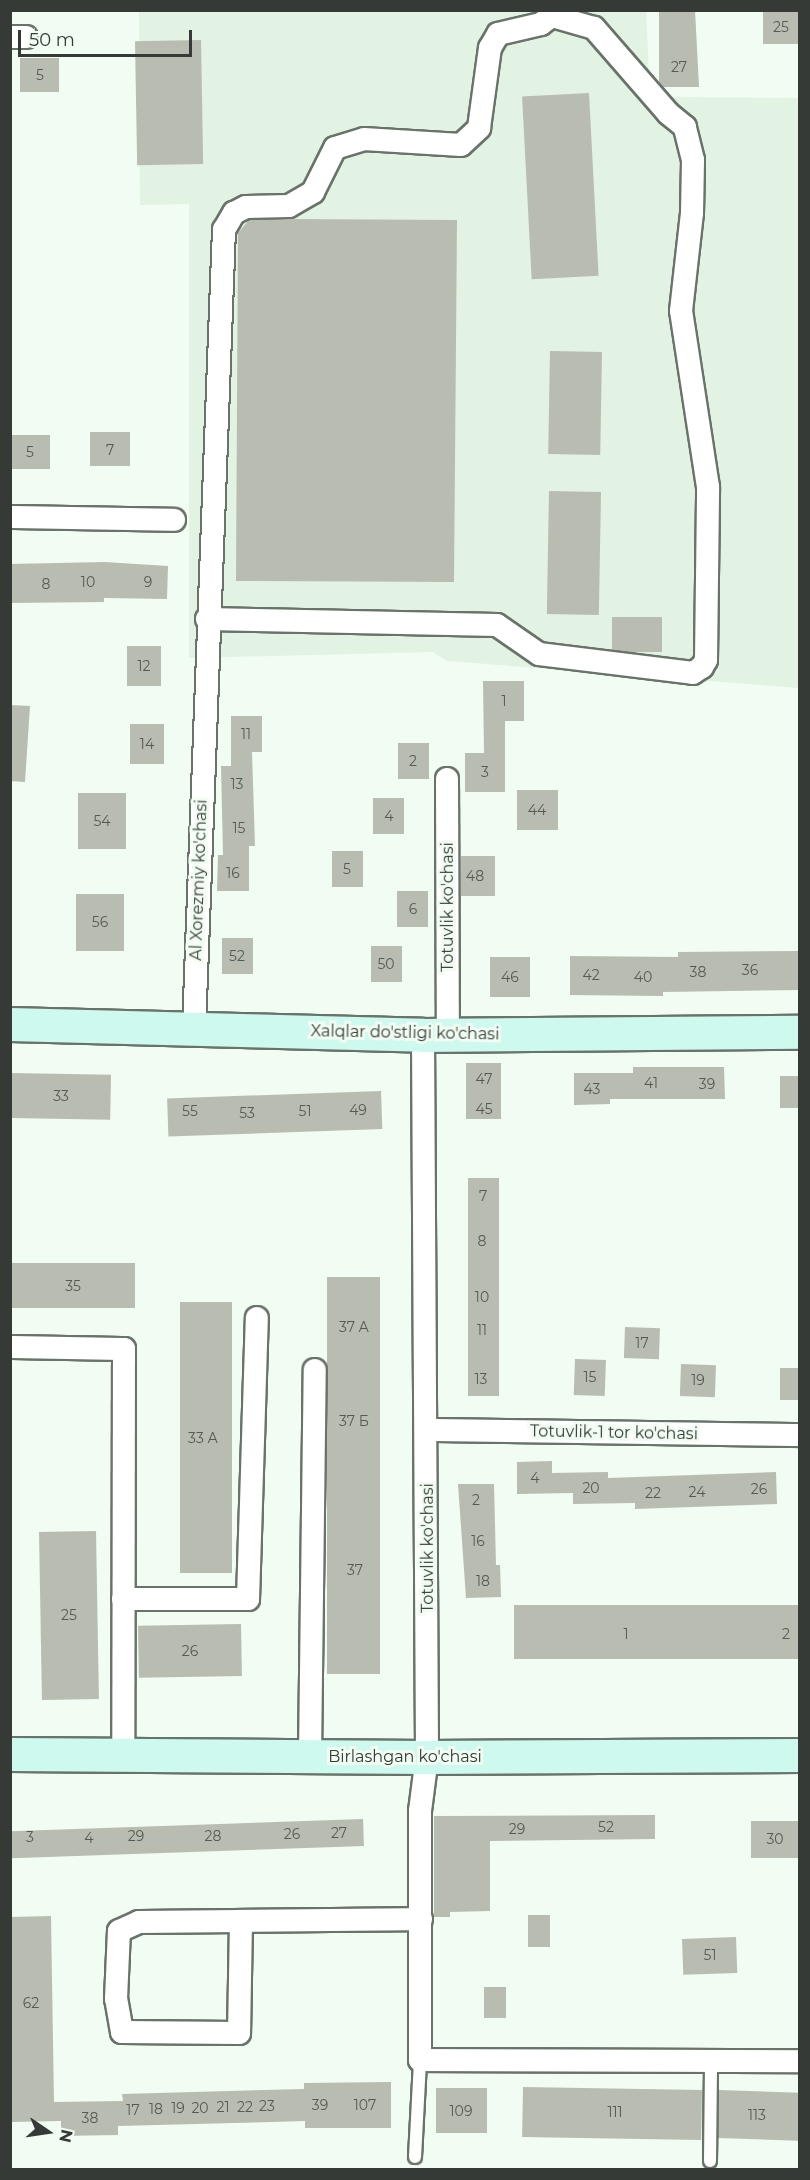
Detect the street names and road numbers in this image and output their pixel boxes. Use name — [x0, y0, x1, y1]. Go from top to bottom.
street label: Al Xorezmiy ko'chasi — [187, 799, 211, 961]
street label: Totuvlik ko'chasi — [438, 842, 458, 972]
street label: Xalqlar do'stligi ko'chasi — [311, 1022, 499, 1044]
street label: Totuvlik-1 tor ko'chasi — [530, 1422, 698, 1444]
street label: Totuvlik ko'chasi — [418, 1483, 438, 1613]
street label: Birlashgan ko'chasi — [328, 1747, 482, 1767]

